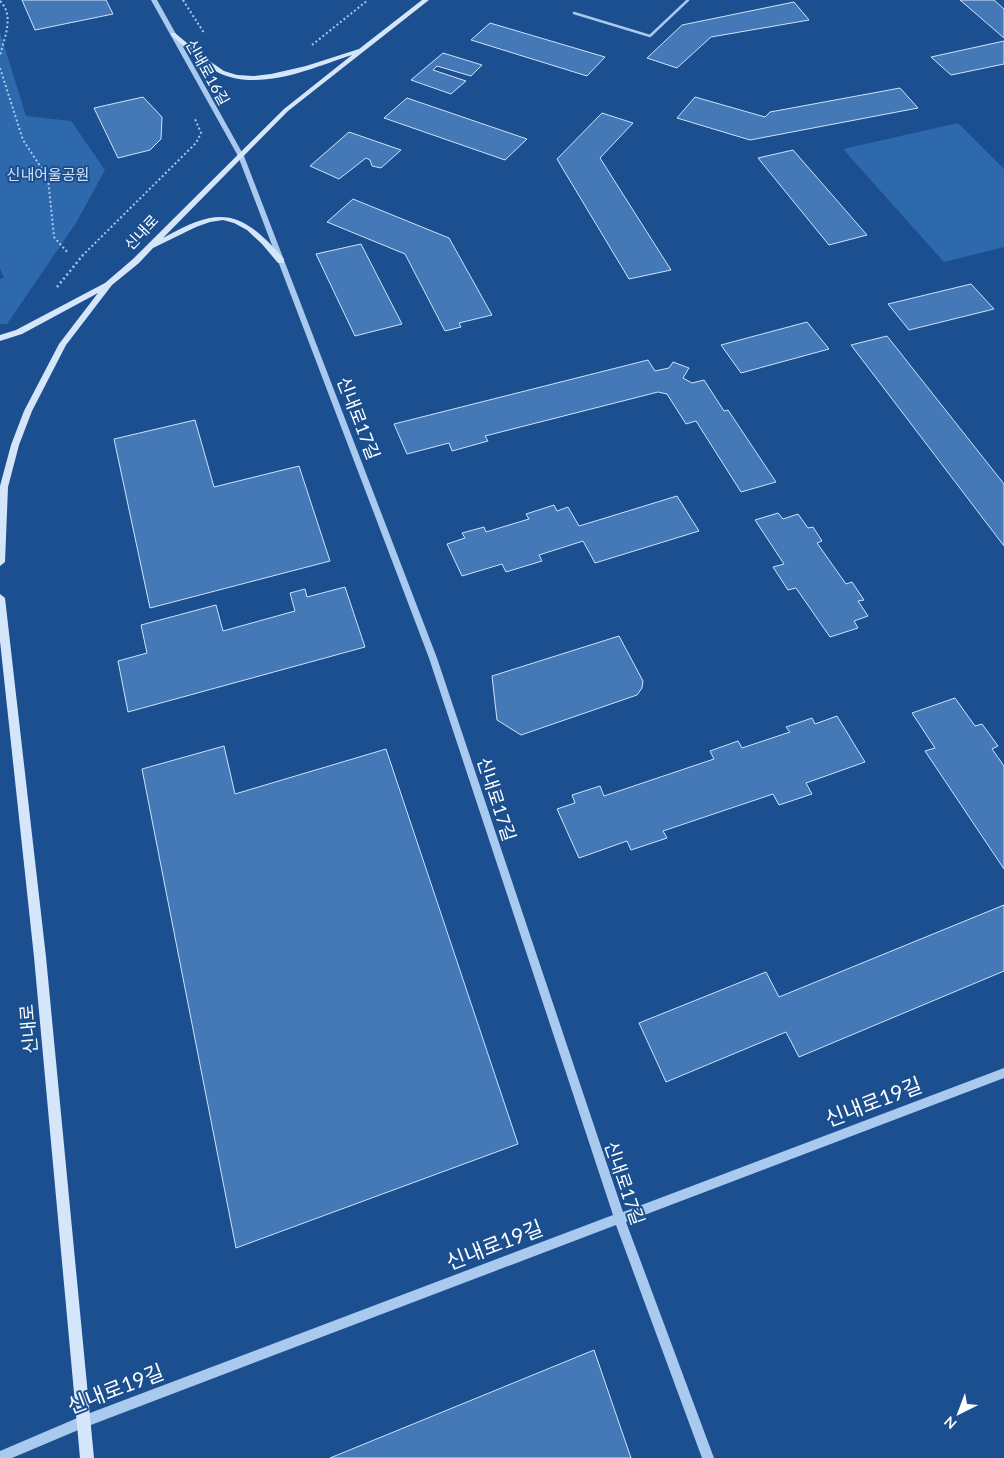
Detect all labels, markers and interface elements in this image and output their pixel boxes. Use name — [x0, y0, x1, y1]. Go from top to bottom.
street label: 신내로16길 — [183, 36, 233, 108]
park label: 신내어울공원 — [7, 165, 89, 183]
street label: 신내로 — [120, 211, 162, 253]
street label: 신내로17길 — [333, 373, 385, 463]
street label: 신내로17길 — [473, 754, 521, 844]
street label: 신내로 — [15, 1003, 41, 1055]
street label: 신내로19길 — [821, 1071, 925, 1131]
street label: 신내로17길 — [600, 1138, 650, 1228]
street label: 신내로19길 — [442, 1214, 546, 1274]
street label: 신내로19길 — [63, 1358, 167, 1418]
north arrow — [934, 1388, 984, 1438]
text: N — [940, 1413, 960, 1433]

